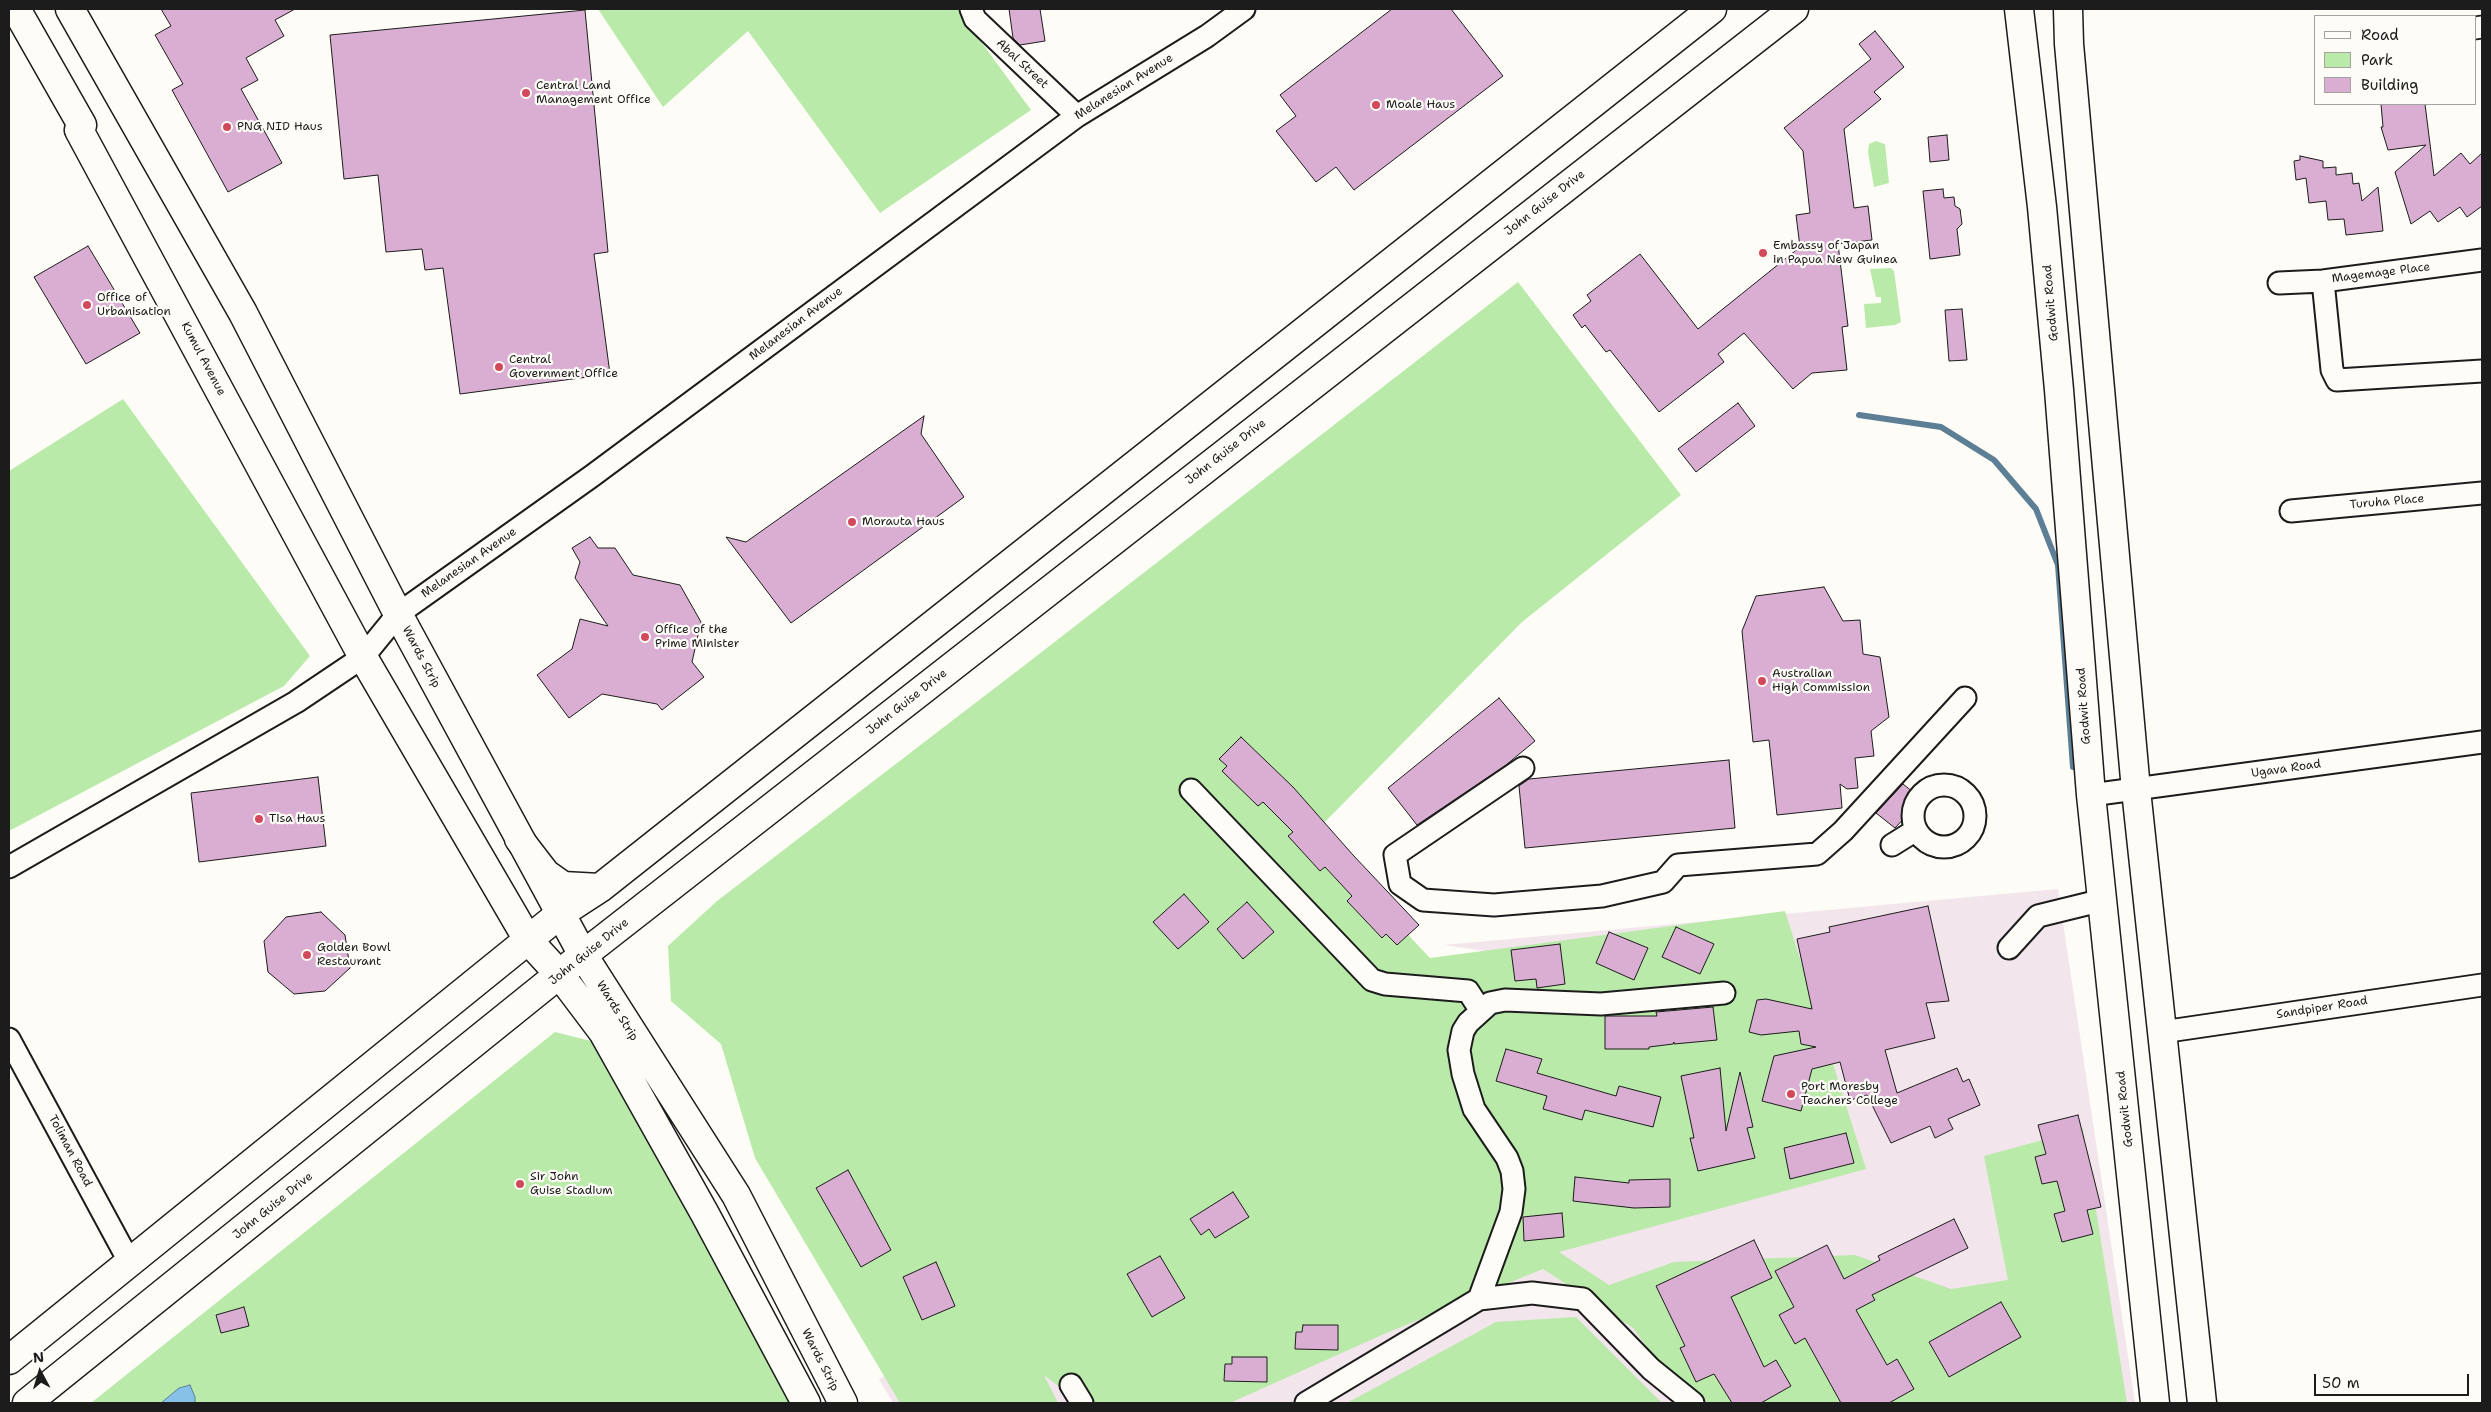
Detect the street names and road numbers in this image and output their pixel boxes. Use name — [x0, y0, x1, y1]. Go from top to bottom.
street label: Abal Street — [993, 36, 1051, 92]
street label: Melanesian Avenue — [1072, 51, 1176, 123]
street label: John Guise Drive — [1502, 167, 1588, 239]
street label: Magemage Place — [2331, 260, 2431, 286]
street label: Godwit Road — [2040, 264, 2062, 342]
street label: Melanesian Avenue — [746, 284, 846, 364]
street label: Kumul Avenue — [178, 320, 228, 398]
street label: John Guise Drive — [1183, 416, 1269, 488]
street label: Turuha Place — [2349, 492, 2425, 512]
street label: Melanesian Avenue — [419, 525, 519, 601]
street label: Wards Strip — [399, 624, 443, 690]
street label: John Guise Drive — [864, 666, 950, 738]
street label: Godwit Road — [2074, 667, 2094, 745]
street label: Ugava Road — [2250, 757, 2322, 781]
street label: John Guise Drive — [546, 915, 632, 989]
street label: Wards Strip — [593, 978, 641, 1044]
street label: Sandpiper Road — [2275, 994, 2369, 1022]
street label: Godwit Road — [2114, 1070, 2136, 1148]
street label: Toliman Road — [45, 1113, 95, 1189]
street label: John Guise Drive — [230, 1169, 316, 1243]
street label: Wards Strip — [798, 1326, 842, 1394]

